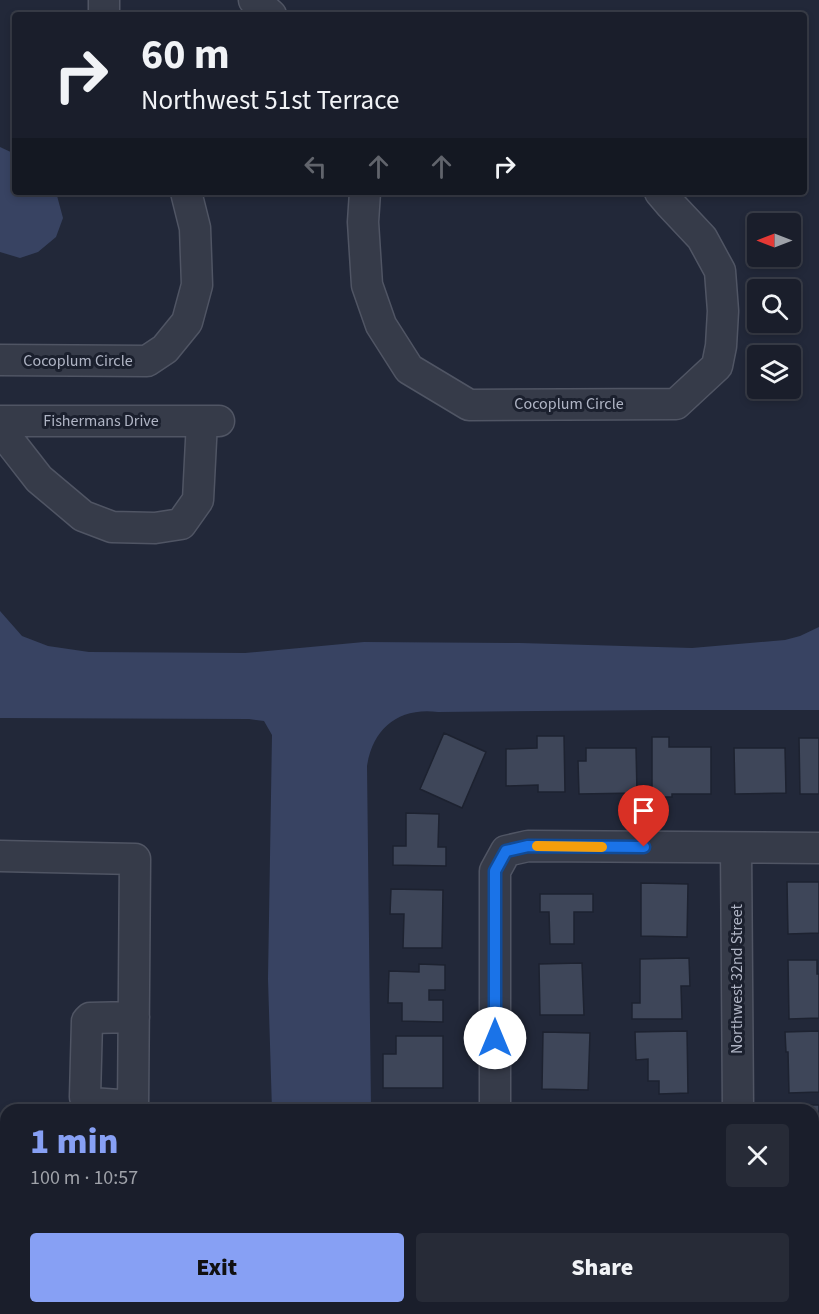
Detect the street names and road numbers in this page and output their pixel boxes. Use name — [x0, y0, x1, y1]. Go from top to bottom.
street label: Cocoplum Circle — [23, 350, 133, 372]
street label: Cocoplum Circle — [514, 393, 624, 415]
street label: Fishermans Drive — [43, 410, 159, 432]
street label: Northwest 32nd Street — [726, 903, 748, 1054]

